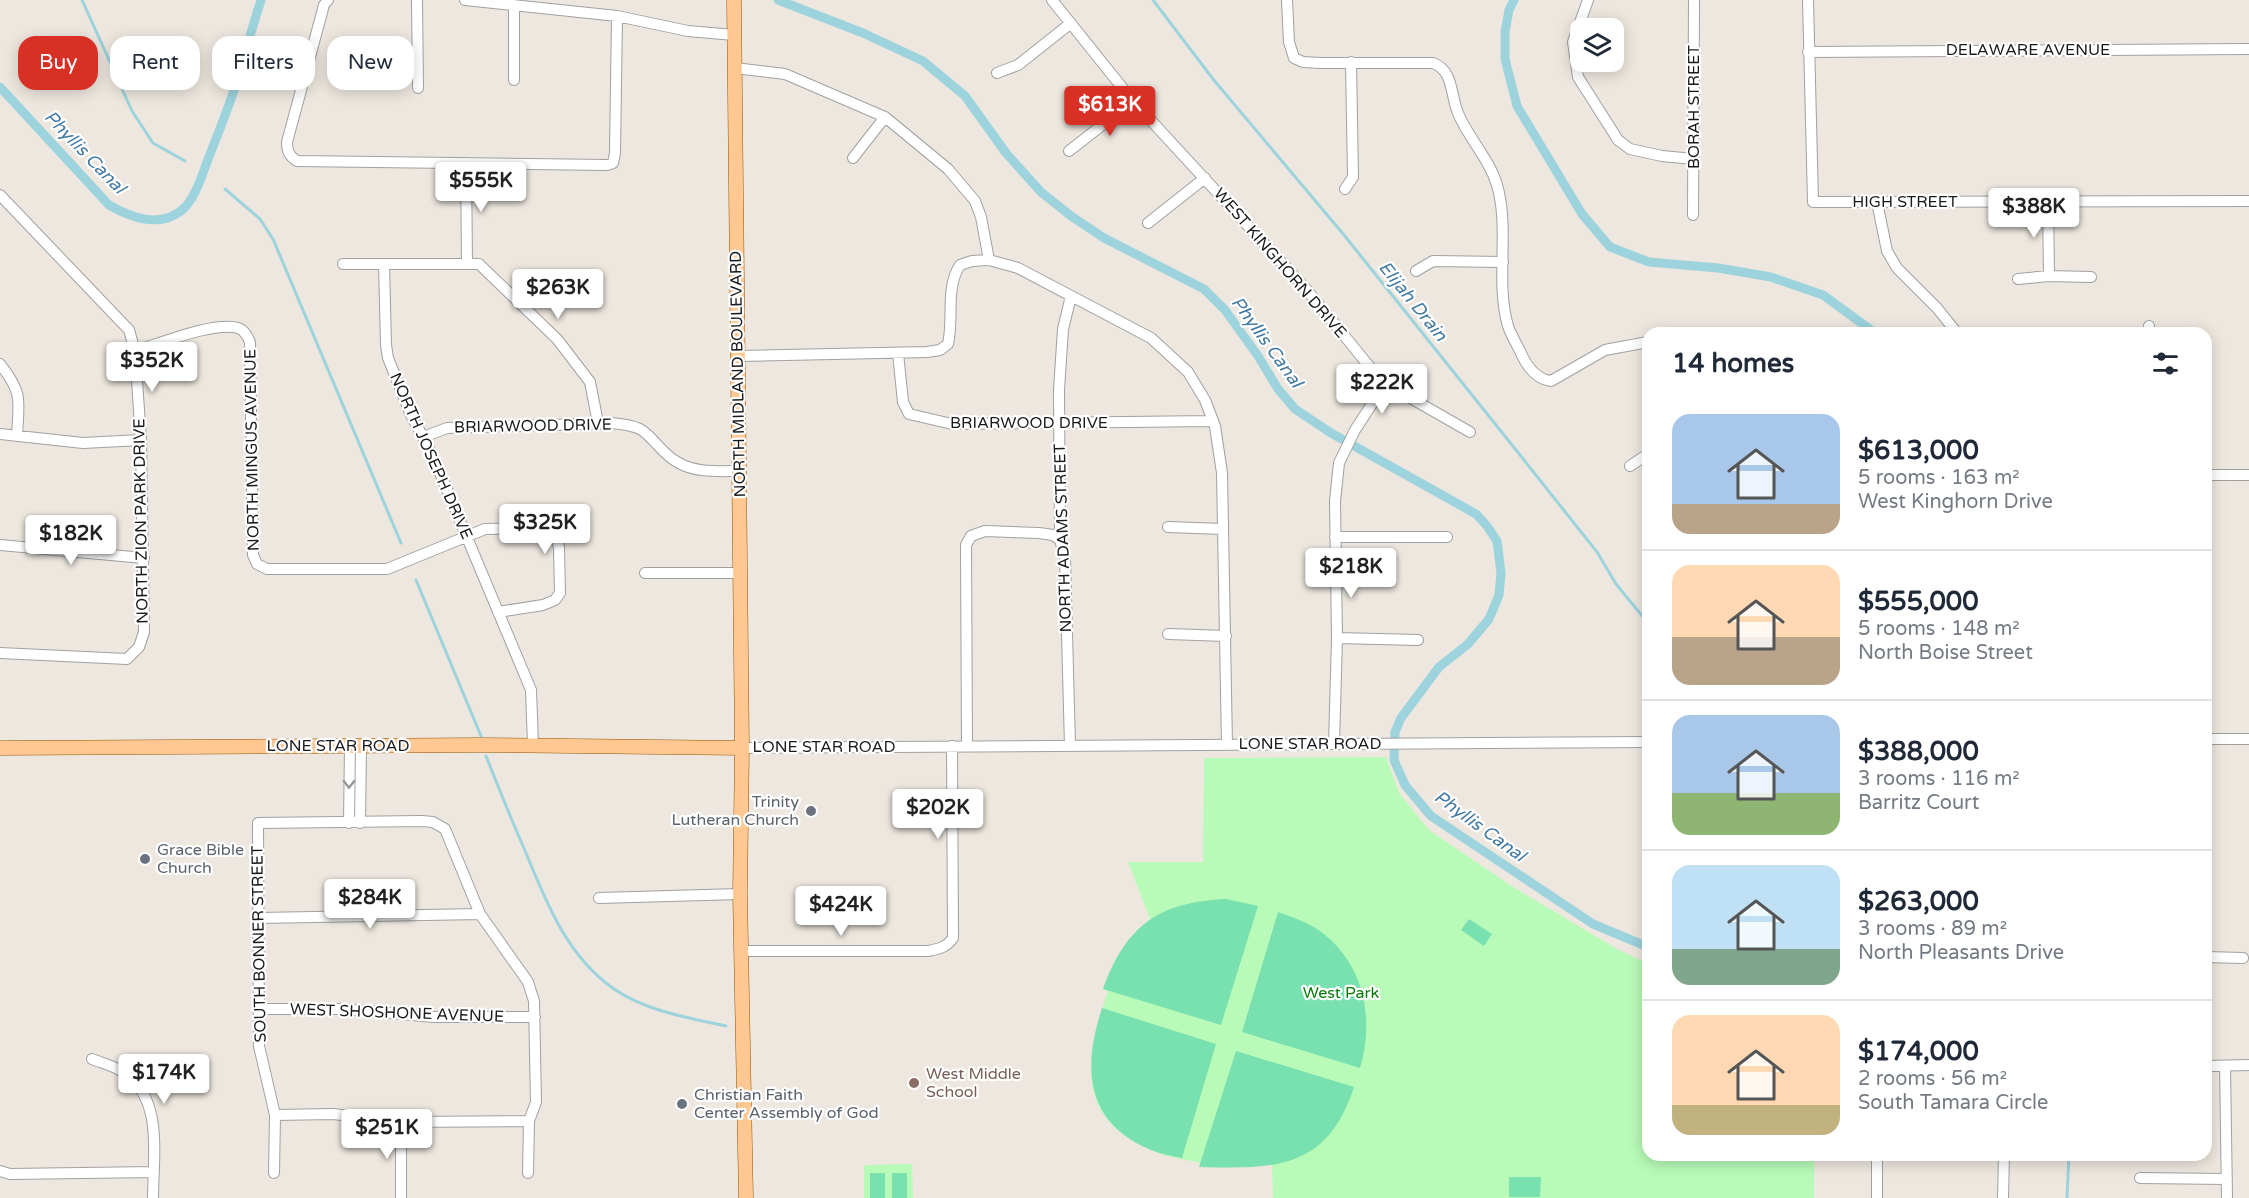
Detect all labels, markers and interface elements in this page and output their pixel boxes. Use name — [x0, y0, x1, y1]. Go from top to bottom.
map controls — [1570, 18, 1624, 72]
button: layers — [1570, 18, 1624, 72]
chip: Buy — [18, 36, 98, 90]
chip: Rent — [110, 36, 200, 90]
chip: Filters — [212, 36, 315, 90]
chip: New — [327, 36, 414, 90]
street label: DELAWARE AVENUE — [1946, 40, 2110, 60]
street label: BORAH STREET — [1684, 45, 1704, 169]
pin: $613K — [1068, 86, 1152, 137]
text: $613K — [1078, 93, 1142, 117]
water label: Phyllis Canal — [40, 106, 132, 200]
pin: $555K — [439, 162, 523, 213]
text: $555K — [449, 169, 513, 193]
street label: WEST KINGHORN DRIVE — [1209, 184, 1351, 342]
pin: $388K — [1992, 188, 2076, 239]
street label: HIGH STREET — [1852, 192, 1958, 212]
text: $388K — [2002, 195, 2066, 219]
street label: NORTH MIDLAND BOULEVARD — [726, 251, 750, 497]
water label: Elijah Drain — [1374, 257, 1453, 346]
pin: $263K — [516, 269, 600, 320]
text: $263K — [526, 276, 590, 300]
water label: Phyllis Canal — [1227, 292, 1309, 394]
pin: $352K — [110, 342, 194, 393]
icon: filters — [2149, 347, 2182, 380]
text: 14 homes — [1672, 348, 1794, 379]
text: $352K — [120, 349, 184, 373]
street label: NORTH MINGUS AVENUE — [240, 349, 264, 551]
pin: $222K — [1340, 364, 1424, 415]
street label: NORTH JOSEPH DRIVE — [385, 370, 477, 542]
text: $222K — [1350, 371, 1414, 395]
street label: BRIARWOOD DRIVE — [950, 413, 1108, 433]
street label: BRIARWOOD DRIVE — [454, 415, 612, 437]
street label: NORTH ZION PARK DRIVE — [129, 418, 153, 624]
text: $613,000 — [1858, 435, 1979, 466]
icon: home — [1720, 438, 1792, 510]
street label: NORTH ADAMS STREET — [1050, 443, 1076, 633]
text: 5 rooms · 163 m² — [1858, 466, 2020, 490]
text: West Kinghorn Drive — [1858, 490, 2053, 514]
pin: $325K — [503, 504, 587, 555]
text: $325K — [513, 511, 577, 535]
pin: $182K — [29, 515, 113, 566]
text: $182K — [39, 522, 103, 546]
pin: $218K — [1309, 548, 1393, 599]
text: $218K — [1319, 555, 1383, 579]
text: $555,000 — [1858, 586, 1978, 617]
icon: home — [1720, 589, 1792, 661]
text: 5 rooms · 148 m² — [1858, 617, 2020, 641]
text: North Boise Street — [1858, 641, 2033, 665]
street label: LONE STAR ROAD — [1238, 734, 1382, 754]
street label: LONE STAR ROAD — [266, 736, 410, 756]
text: $388,000 — [1858, 736, 1979, 767]
street label: LONE STAR ROAD — [752, 737, 896, 757]
icon: home — [1720, 739, 1792, 811]
text: 3 rooms · 116 m² — [1858, 767, 2020, 791]
one-way arrow — [343, 780, 355, 789]
water label: Phyllis Canal — [1430, 786, 1532, 868]
pin: $202K — [896, 789, 980, 840]
text: Barritz Court — [1858, 791, 1979, 815]
place label: Trinity Lutheran Church — [671, 792, 799, 830]
text: $202K — [906, 796, 970, 820]
marker: Trinity Lutheran Church — [804, 804, 818, 818]
place label: Grace Bible Church — [157, 840, 244, 878]
street label: SOUTH BONNER STREET — [247, 845, 271, 1043]
marker: Grace Bible Church — [138, 852, 152, 866]
pin: $284K — [328, 879, 412, 930]
text: $284K — [338, 886, 402, 910]
pin: $424K — [799, 886, 883, 937]
text: $263,000 — [1858, 886, 1979, 917]
icon: home — [1720, 889, 1792, 961]
text: $424K — [809, 893, 873, 917]
text: 3 rooms · 89 m² — [1858, 917, 2007, 941]
text: North Pleasants Drive — [1858, 941, 2064, 965]
park label: West Park — [1303, 983, 1380, 1003]
street label: WEST SHOSHONE AVENUE — [290, 999, 504, 1027]
text: $174,000 — [1858, 1036, 1979, 1067]
icon: home — [1720, 1039, 1792, 1111]
pin: $174K — [122, 1054, 206, 1105]
text: $174K — [132, 1061, 196, 1085]
place label: West Middle School — [926, 1064, 1021, 1102]
text: 2 rooms · 56 m² — [1858, 1067, 2007, 1091]
marker: West Middle School — [907, 1076, 921, 1090]
place label: Christian Faith Center Assembly of God — [694, 1085, 879, 1123]
text: South Tamara Circle — [1858, 1091, 2048, 1115]
marker: Christian Faith Center Assembly of God — [675, 1097, 689, 1111]
pin: $251K — [345, 1109, 429, 1160]
text: $251K — [355, 1116, 419, 1140]

